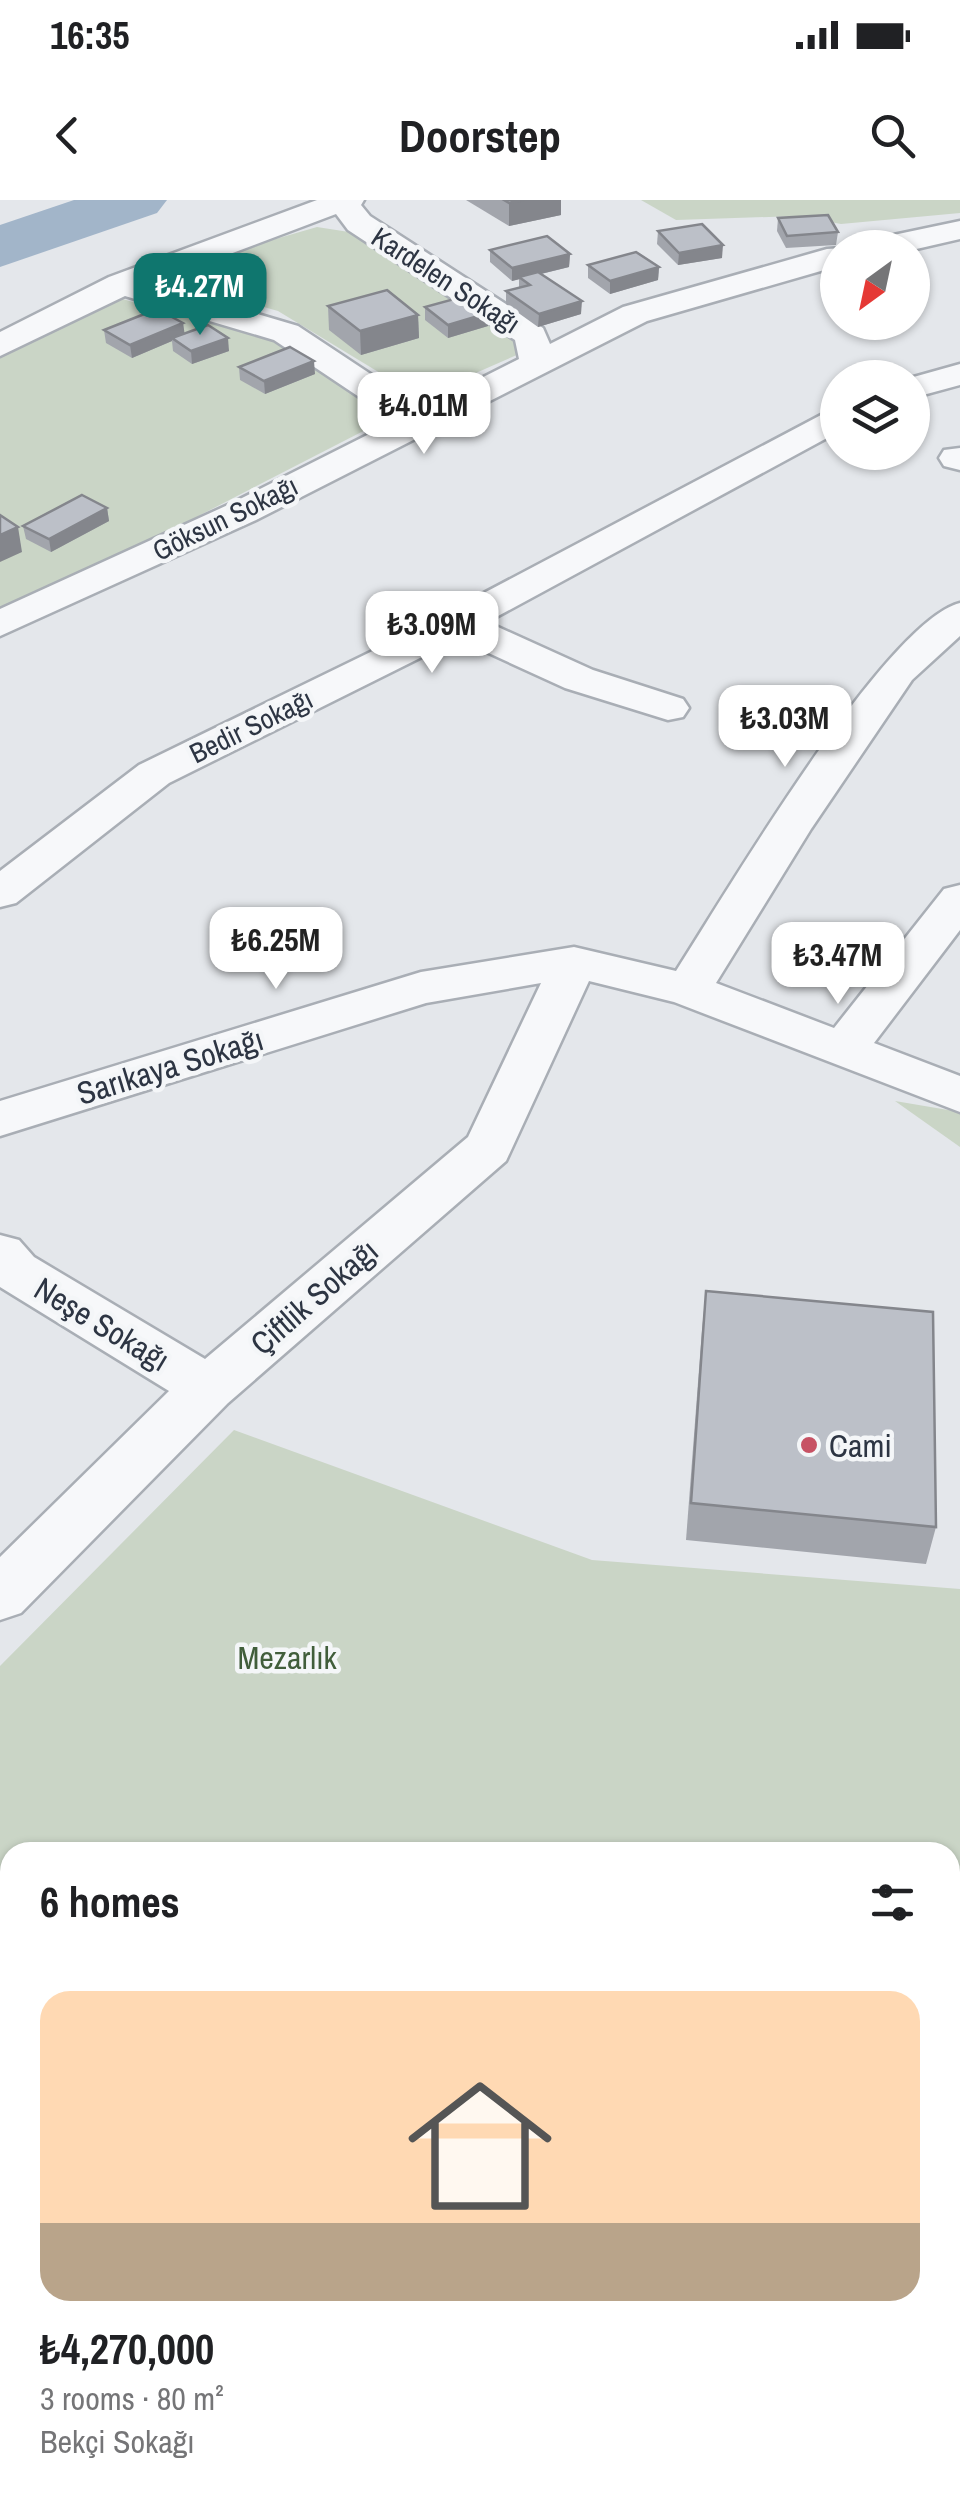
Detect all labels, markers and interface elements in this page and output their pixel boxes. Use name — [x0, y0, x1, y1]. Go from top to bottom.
text: 16:35 — [50, 10, 130, 61]
text: Doorstep — [399, 105, 561, 166]
icon: back — [40, 108, 95, 163]
icon: search — [865, 108, 920, 163]
street label: Kardelen Sokağı — [364, 218, 528, 342]
north arrow — [820, 230, 930, 340]
map controls — [820, 230, 930, 470]
pin: ₺4.27M — [119, 253, 281, 338]
text: ₺4.27M — [156, 264, 244, 307]
button: layers — [820, 360, 930, 470]
pin: ₺4.01M — [343, 372, 505, 457]
text: ₺4.01M — [380, 383, 468, 426]
street label: Göksun Sokağı — [146, 467, 304, 569]
pin: ₺3.09M — [351, 591, 513, 676]
text: ₺3.09M — [388, 602, 476, 645]
street label: Bedir Sokağı — [183, 680, 319, 772]
pin: ₺3.03M — [704, 685, 866, 770]
text: ₺3.03M — [741, 696, 829, 739]
pin: ₺6.25M — [195, 907, 357, 992]
text: ₺6.25M — [232, 918, 320, 961]
pin: ₺3.47M — [757, 922, 919, 1007]
text: ₺3.47M — [794, 933, 882, 976]
street label: Sarıkaya Sokağı — [72, 1017, 268, 1115]
street label: Çiftlik Sokağı — [241, 1230, 387, 1364]
street label: Neşe Sokağı — [27, 1267, 177, 1381]
place label: Cami — [829, 1424, 892, 1467]
marker: Cami — [798, 1434, 820, 1456]
park label: Mezarlık — [237, 1636, 337, 1679]
text: 6 homes — [40, 1874, 180, 1930]
icon: filters — [865, 1875, 920, 1930]
icon: home — [390, 2056, 570, 2236]
text: ₺4,270,000 — [40, 2321, 214, 2377]
text: 3 rooms · 80 m² — [40, 2377, 224, 2420]
text: Bekçi Sokağı — [40, 2420, 195, 2463]

